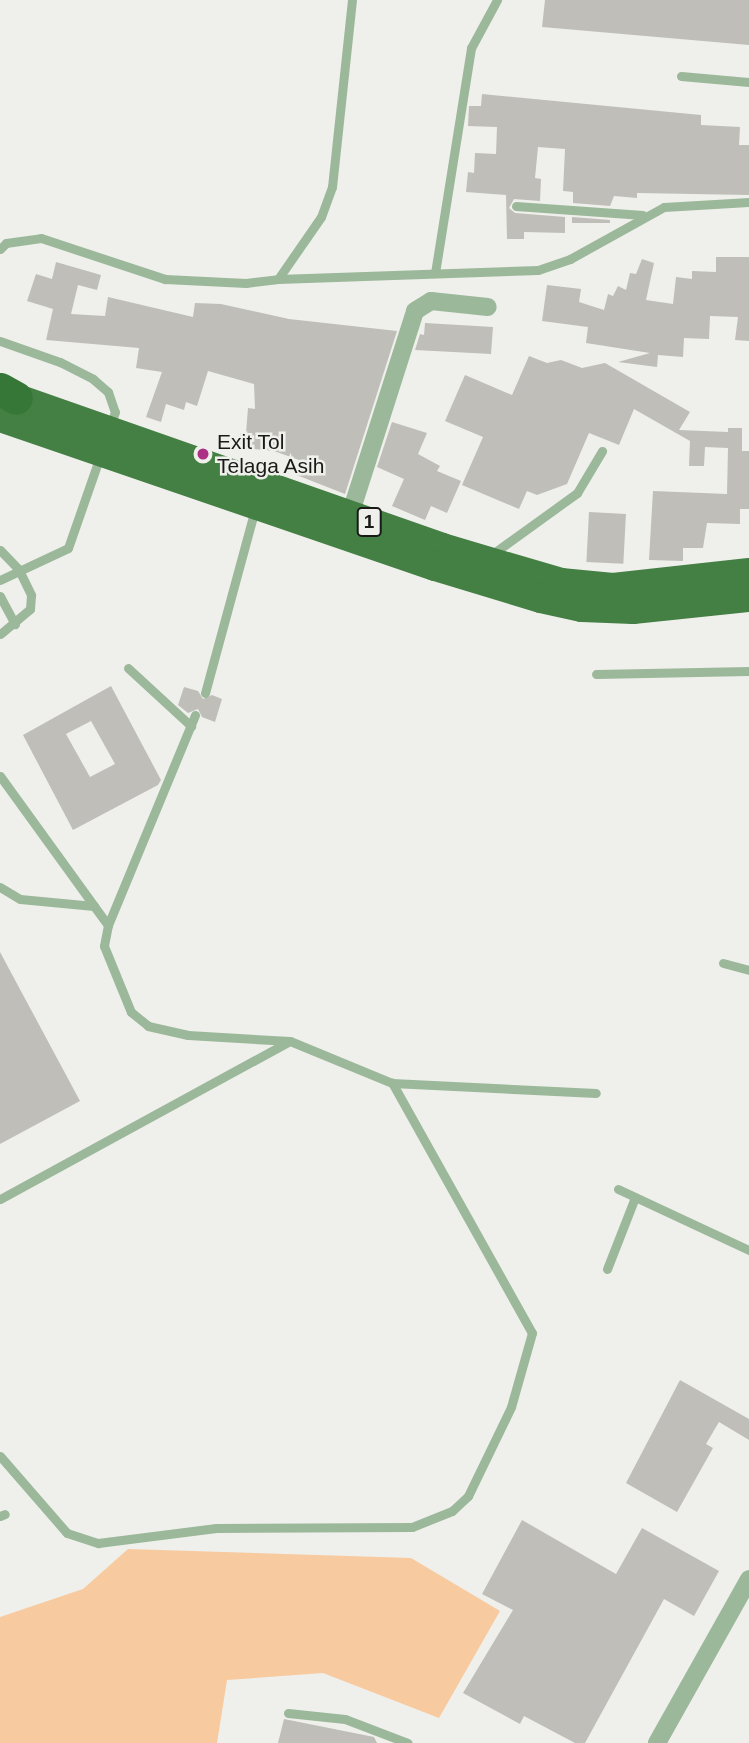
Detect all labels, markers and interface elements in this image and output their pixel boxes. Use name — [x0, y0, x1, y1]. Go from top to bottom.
place label: Exit Tol Telaga Asih — [217, 429, 326, 479]
marker: Exit Tol Telaga Asih — [195, 446, 211, 462]
road number: 1 — [355, 506, 383, 538]

